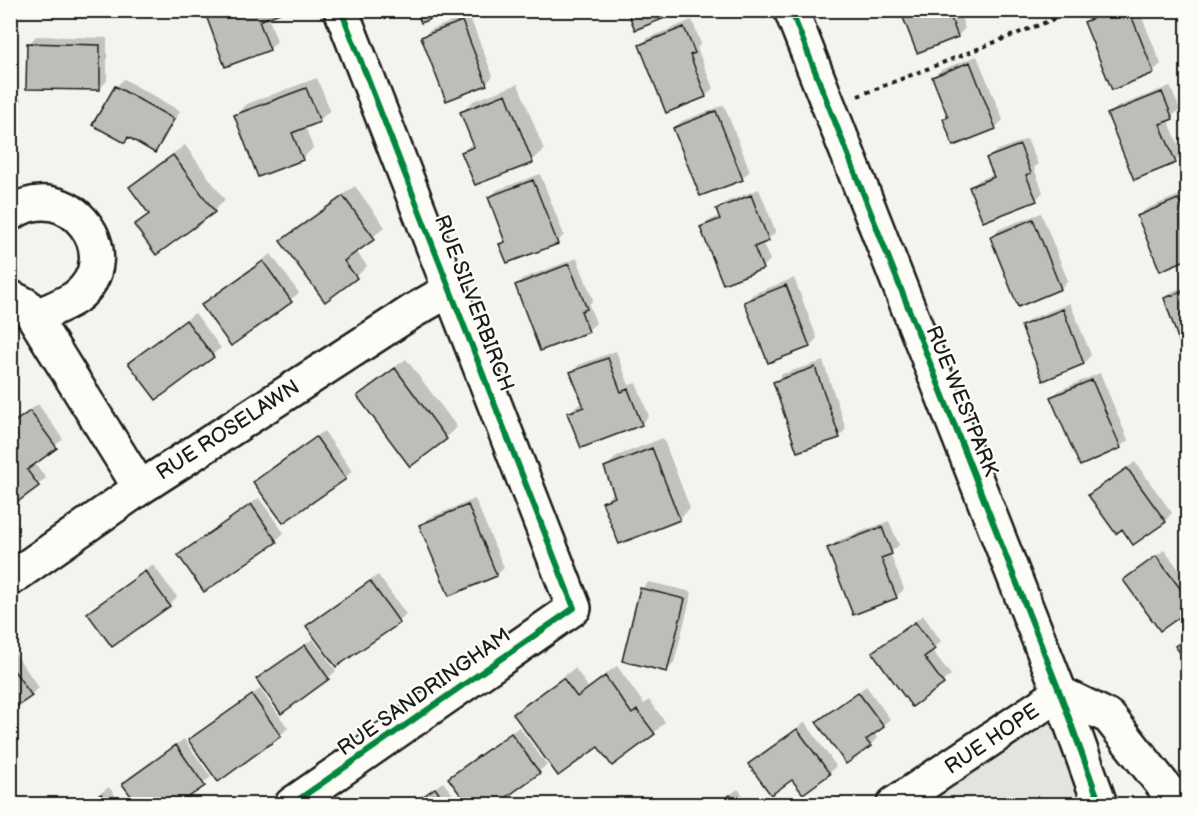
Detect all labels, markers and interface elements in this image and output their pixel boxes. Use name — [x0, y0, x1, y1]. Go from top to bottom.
street label: RUE SILVERBIRCH — [429, 211, 519, 395]
street label: RUE WESTPARK — [920, 322, 1004, 480]
street label: RUE ROSELAWN — [152, 374, 304, 486]
street label: RUE SANDRINGHAM — [333, 623, 515, 761]
street label: RUE HOPE — [940, 698, 1044, 780]

